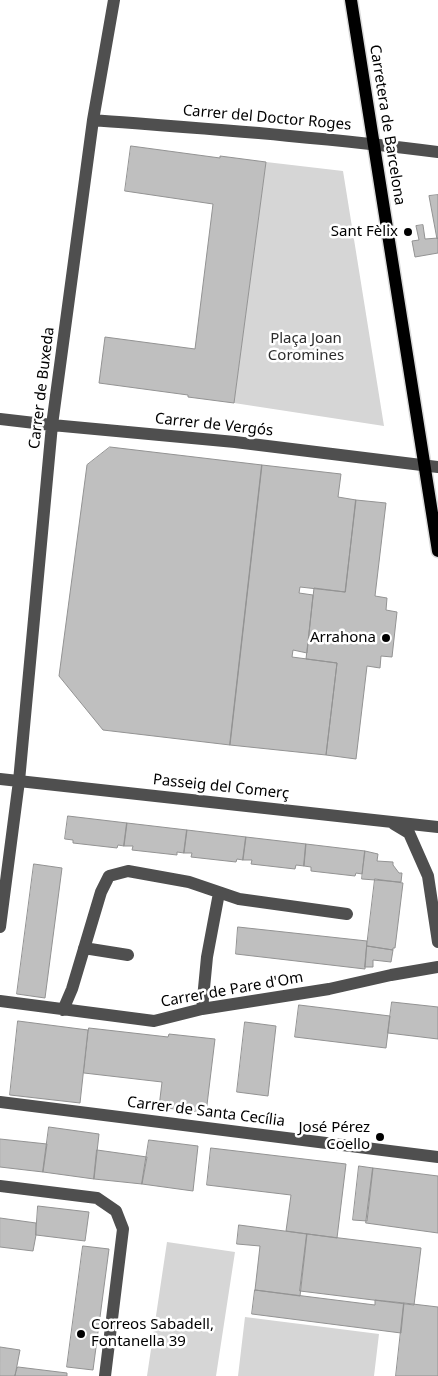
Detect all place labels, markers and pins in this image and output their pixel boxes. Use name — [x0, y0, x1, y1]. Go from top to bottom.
place label: Sant Fèlix — [331, 223, 398, 241]
marker: Sant Fèlix — [402, 226, 414, 238]
place label: Arrahona — [310, 629, 376, 647]
marker: Arrahona — [380, 632, 392, 644]
place label: José Pérez Coello — [298, 1119, 370, 1154]
marker: José Pérez Coello — [374, 1131, 386, 1143]
place label: Correos Sabadell, Fontanella 39 — [91, 1316, 214, 1351]
marker: Correos Sabadell, Fontanella 39 — [75, 1328, 87, 1340]

